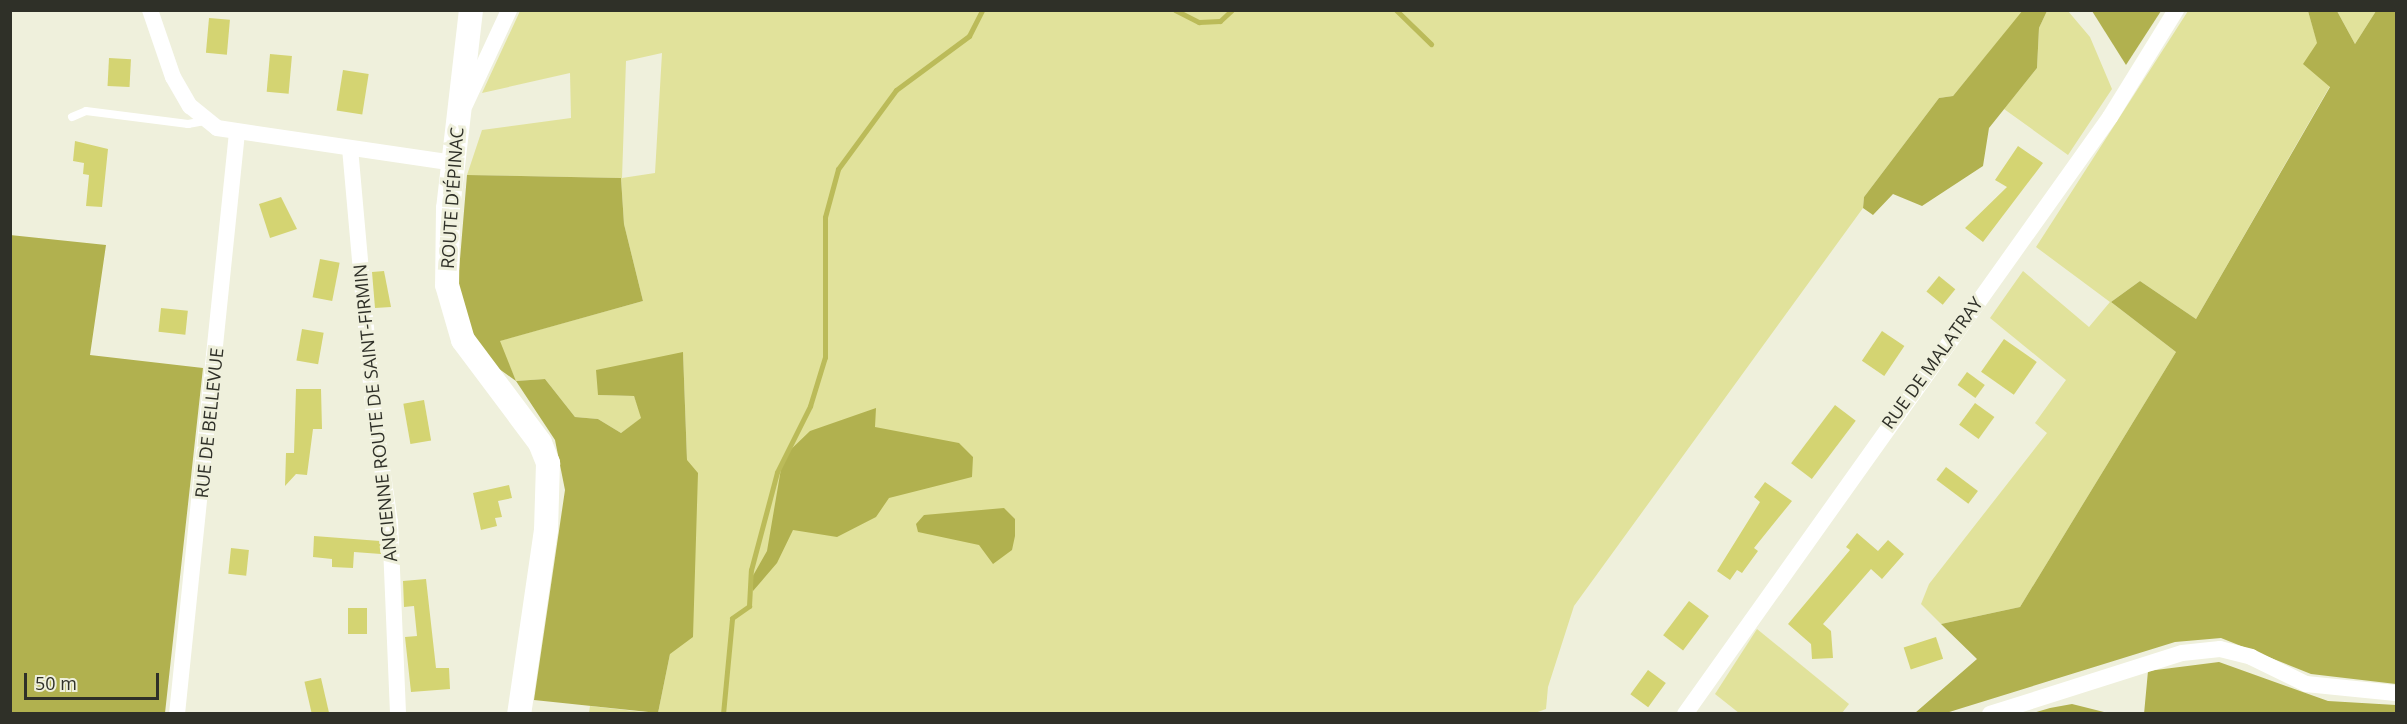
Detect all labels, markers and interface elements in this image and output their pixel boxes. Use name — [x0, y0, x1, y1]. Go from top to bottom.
street label: ROUTE D'ÉPINAC — [436, 126, 468, 270]
street label: ANCIENNE ROUTE DE SAINT-FIRMIN — [349, 263, 401, 563]
street label: RUE DE MALATRAY — [1877, 293, 1987, 433]
street label: RUE DE BELLEVUE — [190, 347, 228, 499]
scale bar — [27, 661, 162, 699]
text: 50 m — [35, 671, 77, 695]

